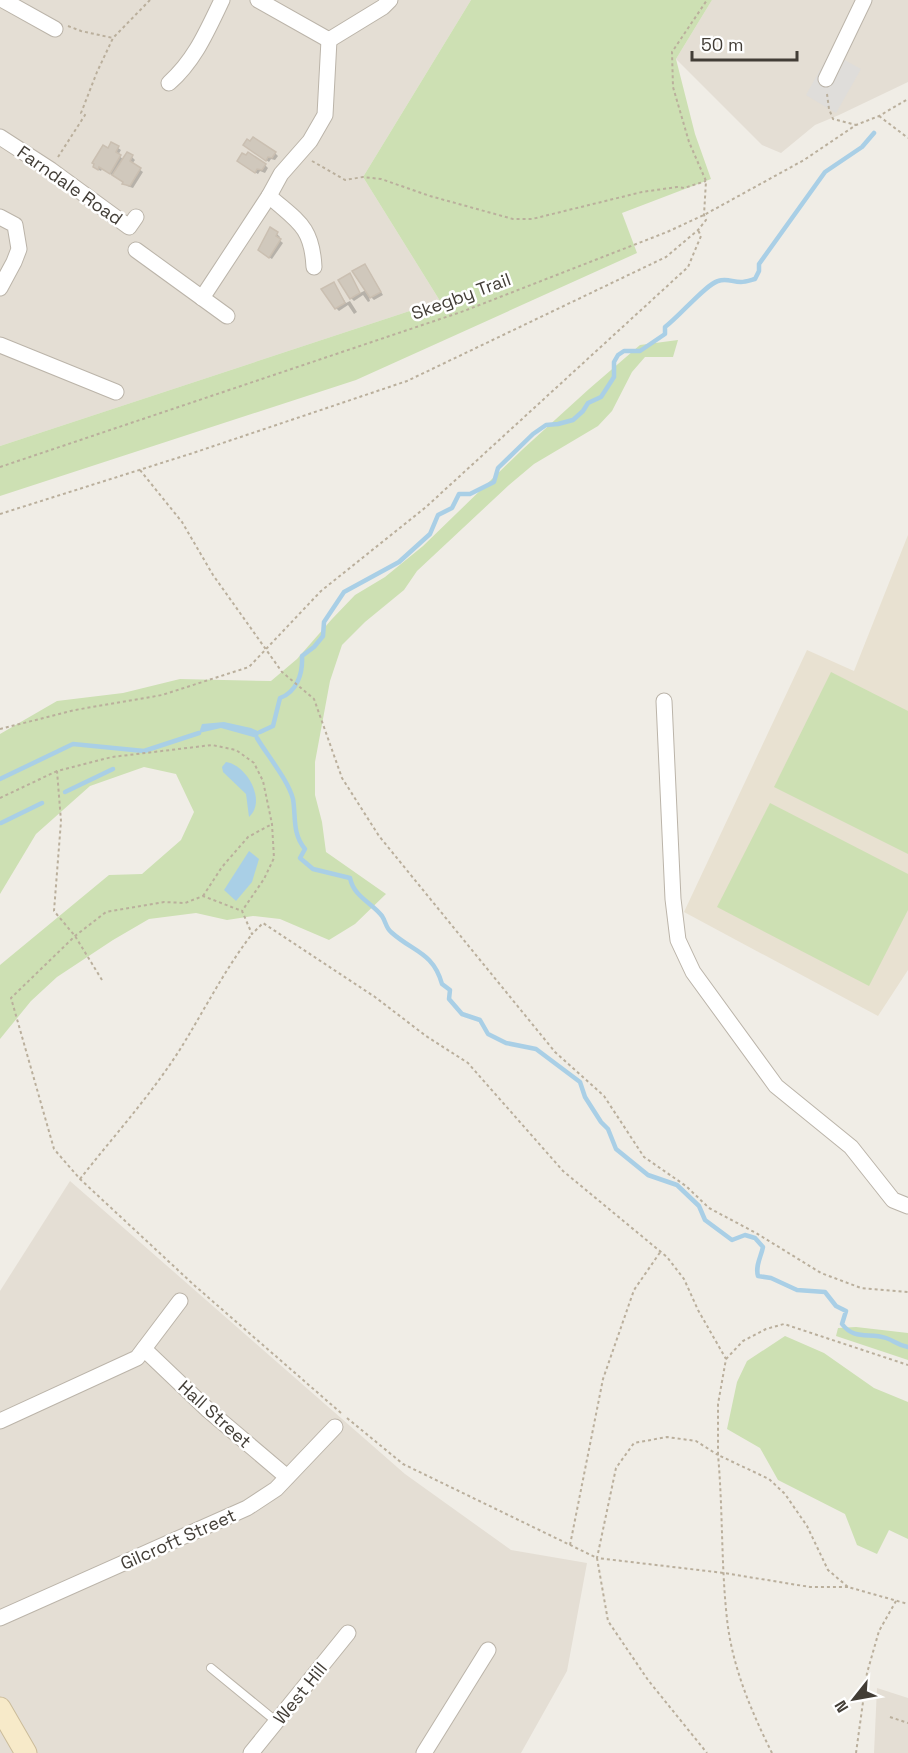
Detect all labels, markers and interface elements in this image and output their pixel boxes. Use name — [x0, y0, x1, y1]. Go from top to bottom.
scale bar — [692, 24, 797, 62]
text: 50 m — [701, 33, 743, 56]
street label: Farndale Road — [13, 140, 127, 230]
street label: Skegby Trail — [408, 267, 514, 325]
street label: Hall Street — [174, 1375, 256, 1453]
street label: Gilcroft Street — [117, 1503, 239, 1575]
street label: West Hill — [268, 1657, 332, 1729]
north arrow — [824, 1669, 884, 1729]
text: N — [830, 1696, 853, 1716]

